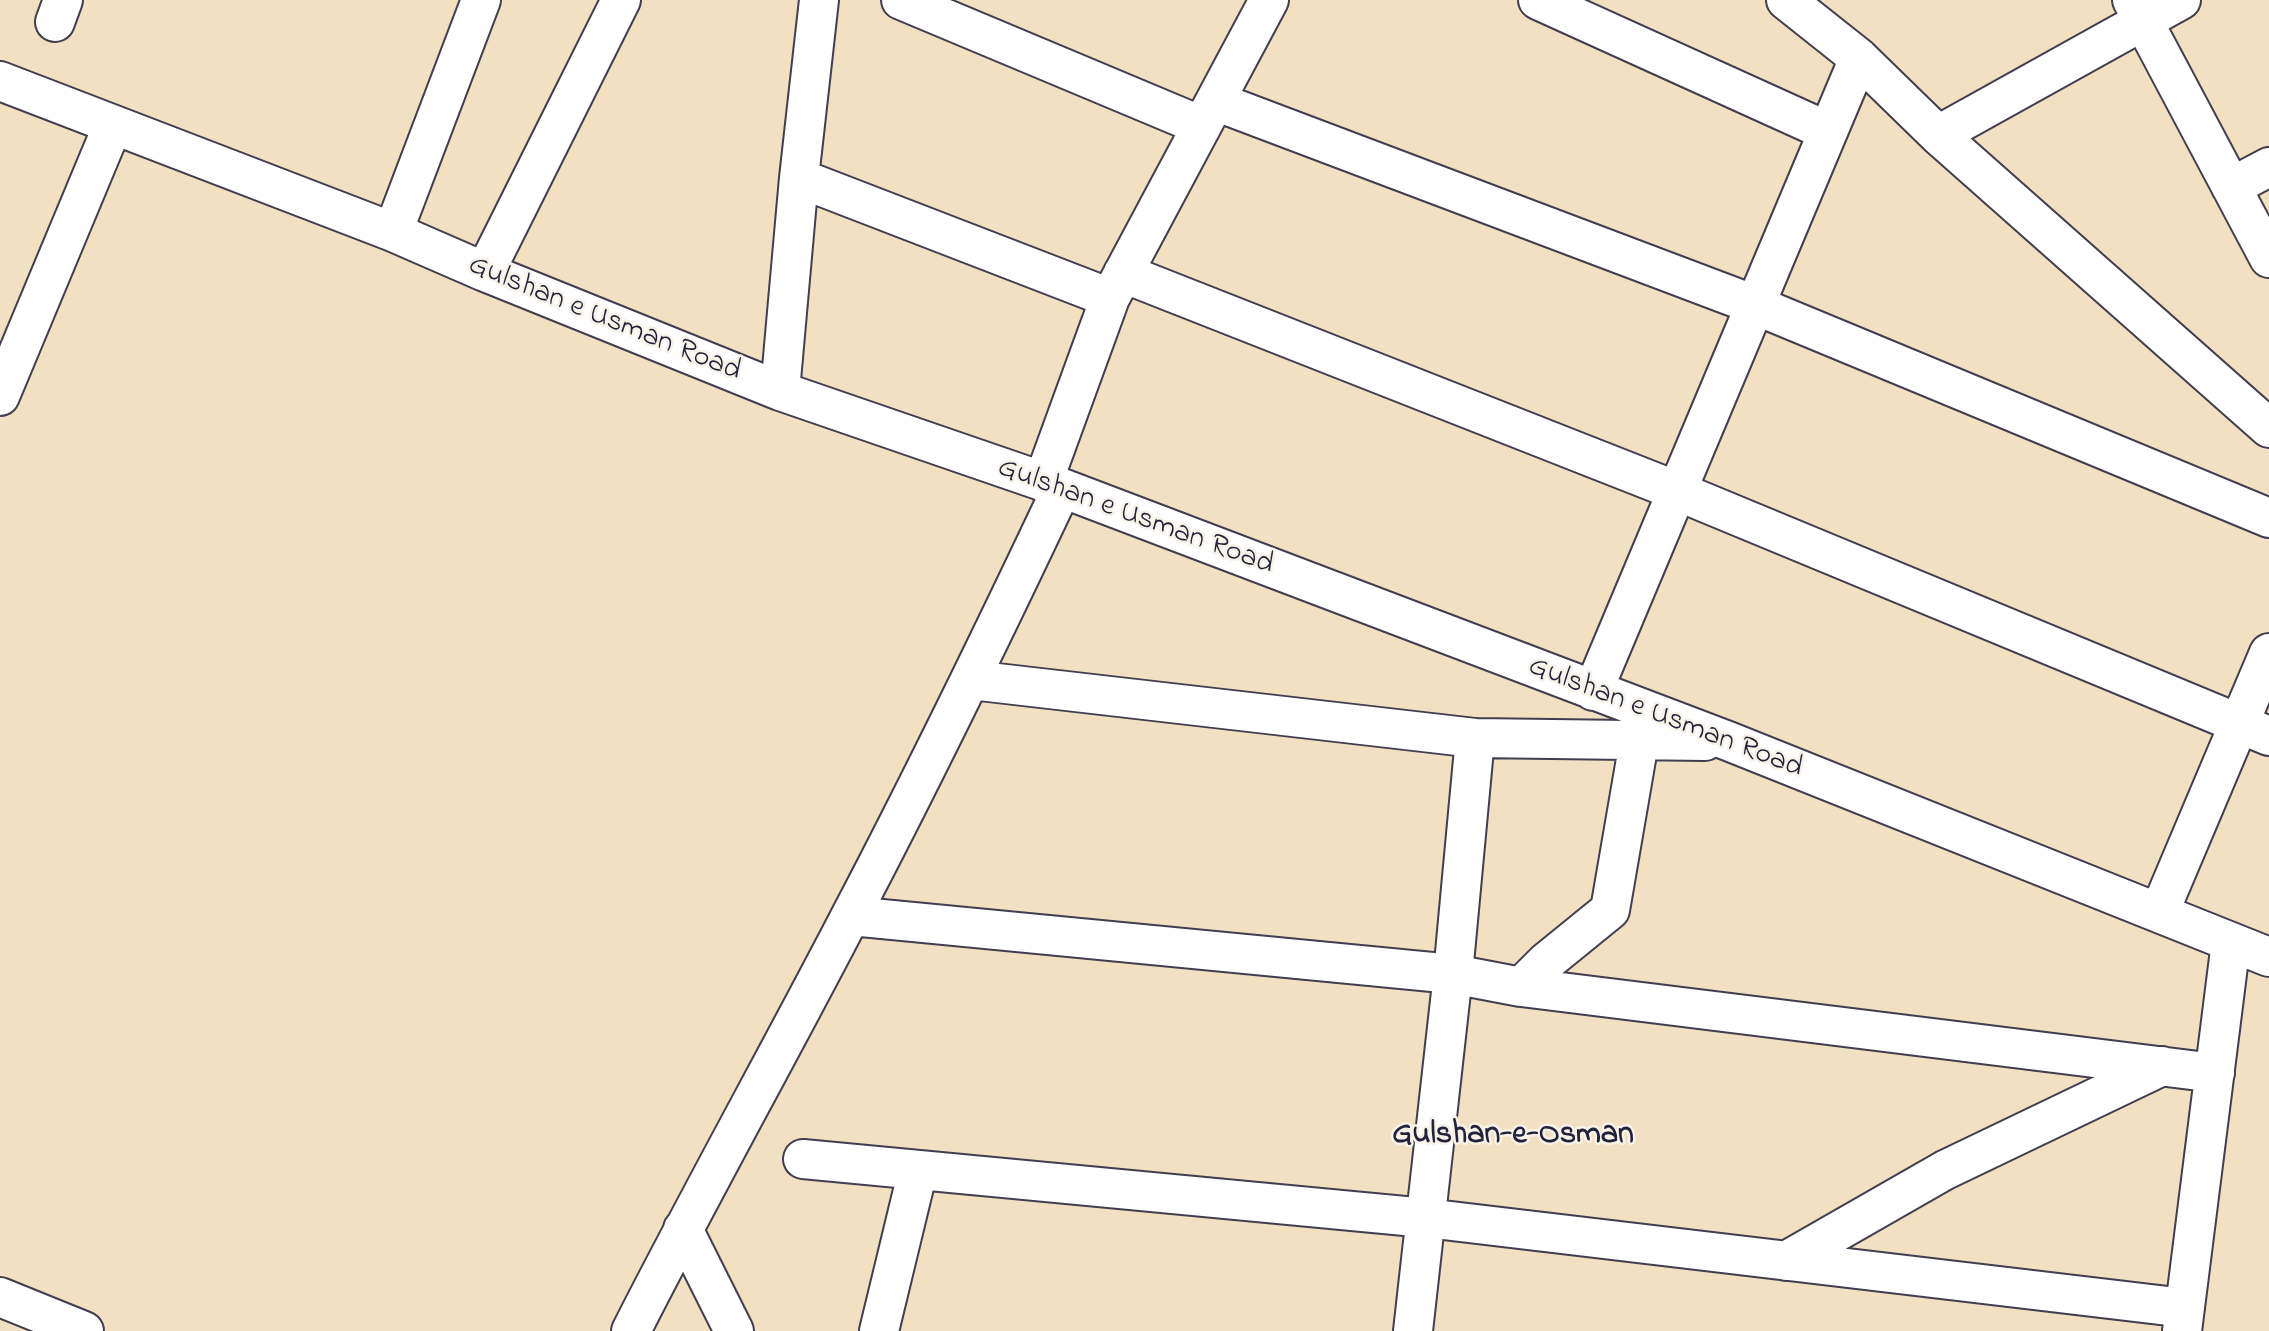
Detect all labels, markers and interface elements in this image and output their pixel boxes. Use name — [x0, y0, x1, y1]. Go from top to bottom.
street label: Gulshan e Usman Road — [462, 249, 746, 391]
street label: Gulshan e Usman Road — [992, 451, 1278, 585]
street label: Gulshan e Usman Road — [1523, 650, 1807, 788]
district label: Gulshan-e-Osman — [1392, 1118, 1634, 1156]

